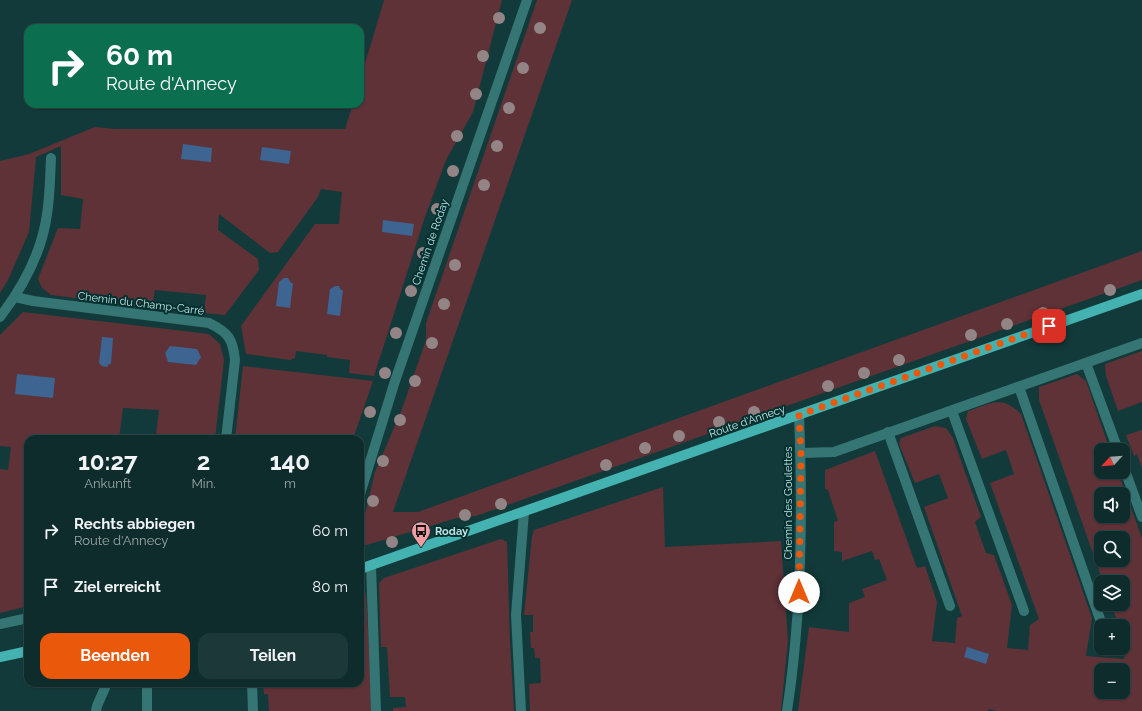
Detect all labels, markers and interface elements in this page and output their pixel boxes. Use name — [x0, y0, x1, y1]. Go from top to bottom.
text: 60 m — [106, 39, 173, 72]
icon: right — [40, 40, 92, 92]
text: Route d'Annecy — [106, 73, 237, 94]
street label: Chemin de Roday — [410, 197, 451, 287]
street label: Chemin du Champ-Carré — [77, 289, 205, 318]
pin — [1032, 309, 1066, 343]
icon: arrive — [1038, 315, 1060, 337]
street label: Route d'Annecy — [707, 402, 787, 441]
north arrow — [1094, 443, 1130, 479]
map controls — [1094, 443, 1130, 699]
text: 10:27 — [78, 447, 138, 476]
text: 2 — [197, 447, 210, 476]
text: 140 — [270, 447, 310, 476]
street label: Chemin des Goulettes — [782, 447, 795, 559]
text: Ankunft — [84, 476, 131, 491]
text: Min. — [191, 476, 216, 491]
text: m — [284, 476, 296, 491]
button: sound — [1094, 487, 1130, 523]
text: Rechts abbiegen — [74, 515, 195, 533]
icon: right — [40, 520, 62, 542]
bus stop icon: Roday — [410, 520, 432, 548]
text: 60 m — [312, 522, 348, 540]
place label: Roday — [435, 525, 468, 538]
button: search — [1094, 531, 1130, 567]
text: Route d'Annecy — [74, 533, 168, 548]
position arrow — [778, 571, 820, 613]
button: layers — [1094, 575, 1130, 611]
icon: arrive — [40, 576, 62, 598]
text: Ziel erreicht — [74, 578, 161, 596]
text: 80 m — [312, 578, 348, 596]
button: + — [1094, 619, 1130, 655]
button: Beenden — [40, 633, 190, 679]
button: Teilen — [198, 633, 348, 679]
button: − — [1094, 663, 1130, 699]

